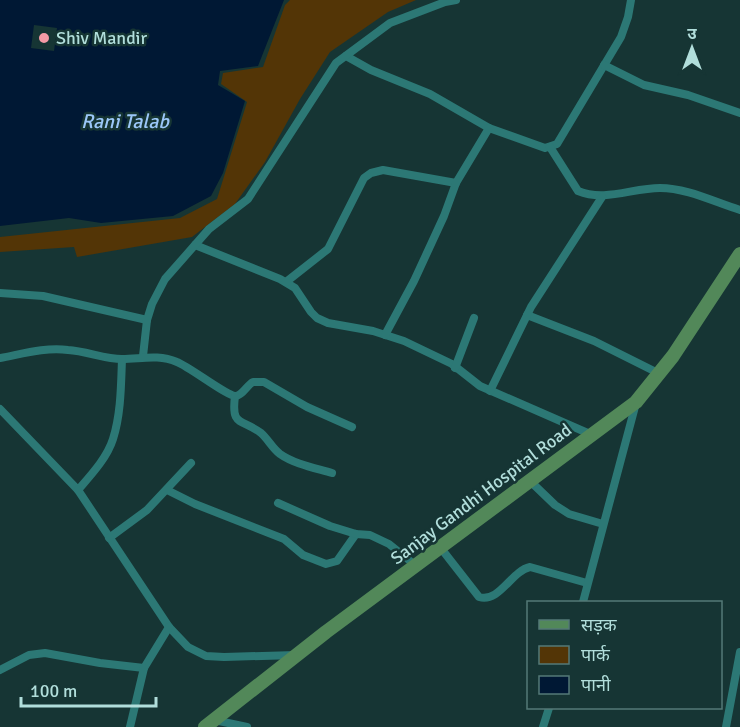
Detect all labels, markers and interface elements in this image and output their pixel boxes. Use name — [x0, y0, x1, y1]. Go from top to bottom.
north arrow — [662, 18, 722, 78]
text: उ — [687, 24, 697, 44]
place label: Shiv Mandir — [56, 27, 147, 49]
marker: Shiv Mandir — [37, 31, 51, 45]
water label: Rani Talab — [81, 109, 170, 134]
street label: Sanjay Gandhi Hospital Road — [386, 419, 576, 569]
legend — [527, 601, 722, 709]
text: सड़क — [581, 614, 618, 636]
text: पार्क — [581, 644, 611, 666]
scale bar — [21, 670, 156, 708]
text: पानी — [581, 674, 611, 696]
text: 100 m — [30, 680, 77, 702]

